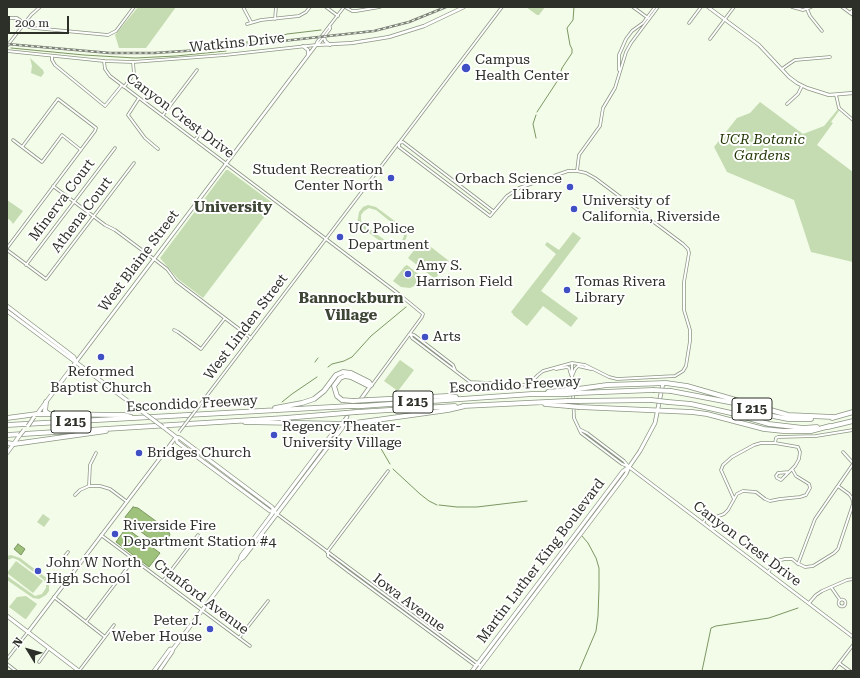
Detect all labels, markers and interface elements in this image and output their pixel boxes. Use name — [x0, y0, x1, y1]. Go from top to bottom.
scale bar — [10, 8, 71, 34]
text: 200 m — [15, 16, 49, 30]
street label: Watkins Drive — [189, 30, 285, 56]
place label: Campus Health Center — [475, 52, 569, 84]
marker: Campus Health Center — [460, 62, 472, 74]
street label: Canyon Crest Drive — [123, 70, 237, 162]
park label: UCR Botanic Gardens — [719, 132, 805, 164]
street label: Minerva Court — [26, 156, 98, 244]
place label: Student Recreation Center North — [253, 162, 383, 194]
place label: Orbach Science Library — [455, 171, 562, 204]
marker: Student Recreation Center North — [386, 173, 396, 183]
street label: Athena Court — [48, 174, 116, 256]
marker: Orbach Science Library — [565, 182, 575, 192]
place label: University of California, Riverside — [582, 193, 720, 226]
district label: University — [194, 199, 272, 217]
marker: University of California, Riverside — [569, 204, 579, 214]
street label: West Blaine Street — [95, 207, 183, 315]
place label: UC Police Department — [348, 221, 429, 254]
marker: UC Police Department — [335, 232, 345, 242]
place label: Amy S. Harrison Field — [416, 258, 513, 290]
marker: Amy S. Harrison Field — [403, 269, 413, 279]
street label: West Linden Street — [201, 271, 291, 383]
place label: Tomas Rivera Library — [575, 274, 666, 306]
marker: Tomas Rivera Library — [562, 285, 572, 295]
district label: Bannockburn Village — [298, 290, 404, 325]
place label: Arts — [433, 329, 461, 345]
marker: Arts — [420, 332, 430, 342]
marker: Reformed Baptist Church — [96, 352, 106, 362]
place label: Reformed Baptist Church — [50, 364, 152, 396]
street label: Escondido Freeway — [449, 373, 581, 397]
road number: I 215 — [393, 391, 433, 413]
street label: Escondido Freeway — [126, 392, 258, 416]
road number: I 215 — [732, 398, 772, 420]
road number: I 215 — [51, 411, 91, 433]
place label: Regency Theater- University Village — [282, 419, 402, 452]
marker: Regency Theater- University Village — [269, 430, 279, 440]
place label: Bridges Church — [147, 445, 251, 461]
marker: Bridges Church — [134, 448, 144, 458]
street label: Martin Luther King Boulevard — [474, 475, 608, 647]
street label: Canyon Crest Drive — [690, 498, 804, 590]
place label: Riverside Fire Department Station #4 — [123, 518, 276, 550]
marker: Riverside Fire Department Station #4 — [110, 529, 120, 539]
place label: John W North High School — [46, 555, 142, 588]
street label: Cranford Avenue — [150, 556, 252, 638]
marker: John W North High School — [33, 566, 43, 576]
street label: Iowa Avenue — [370, 570, 448, 636]
place label: Peter J. Weber House — [112, 613, 202, 646]
marker: Peter J. Weber House — [205, 624, 215, 634]
north arrow — [8, 630, 48, 670]
text: N — [10, 635, 26, 650]

